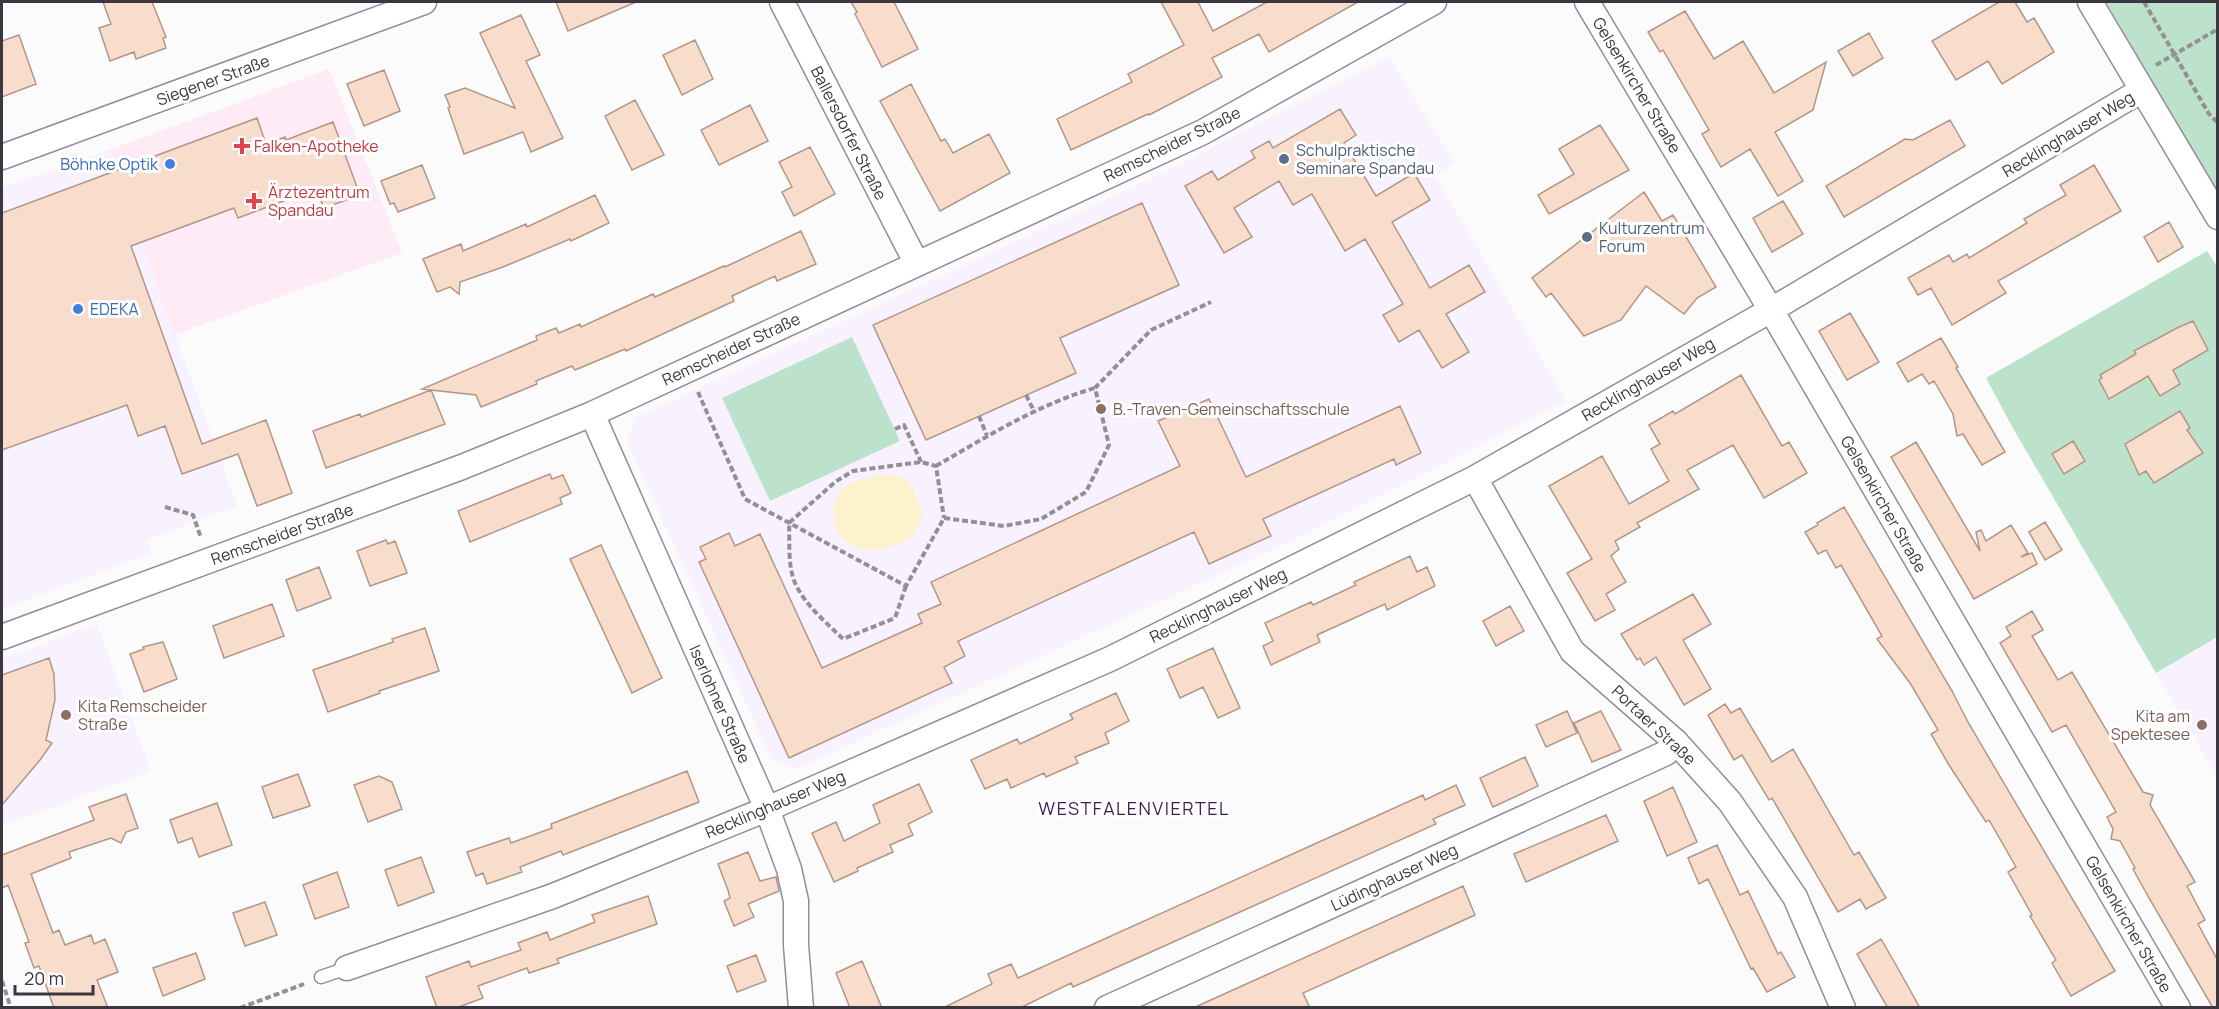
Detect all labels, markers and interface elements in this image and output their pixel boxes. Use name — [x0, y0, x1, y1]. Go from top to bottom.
street label: Gelsenkircher Straße — [1588, 13, 1686, 157]
street label: Siegener Straße — [153, 49, 273, 111]
street label: Ballersdorfer Straße — [806, 62, 892, 204]
street label: Recklinghauser Weg — [1998, 86, 2138, 182]
street label: Remscheider Straße — [1100, 101, 1244, 187]
place label: Falken-Apotheke — [254, 135, 379, 157]
marker: Falken-Apotheke — [235, 139, 249, 153]
place label: Schulpraktische Seminare Spandau — [1296, 139, 1434, 179]
marker: Schulpraktische Seminare Spandau — [1277, 152, 1291, 166]
place label: Böhnke Optik — [60, 153, 159, 175]
marker: Böhnke Optik — [163, 157, 177, 171]
place label: Ärztezentrum Spandau — [268, 181, 370, 221]
marker: Ärztezentrum Spandau — [245, 192, 263, 210]
place label: Kulturzentrum Forum — [1599, 217, 1705, 257]
marker: Kulturzentrum Forum — [1580, 230, 1594, 244]
place label: EDEKA — [90, 298, 139, 320]
marker: EDEKA — [71, 302, 85, 316]
street label: Remscheider Straße — [658, 307, 804, 391]
street label: Recklinghauser Weg — [1577, 332, 1719, 426]
place label: B.-Traven-Gemeinschaftsschule — [1113, 398, 1350, 420]
marker: B.-Traven-Gemeinschaftsschule — [1094, 402, 1108, 416]
street label: Gelsenkircher Straße — [1836, 431, 1932, 577]
street label: Remscheider Straße — [208, 498, 356, 570]
street label: Recklinghauser Weg — [1146, 562, 1290, 648]
street label: Iserlohner Straße — [684, 641, 756, 767]
street label: Portaer Straße — [1607, 680, 1701, 770]
place label: Kita Remscheider Straße — [78, 695, 207, 735]
place label: Kita am Spektesee — [2111, 705, 2190, 745]
marker: Kita Remscheider Straße — [59, 708, 73, 722]
marker: Kita am Spektesee — [2195, 718, 2209, 732]
street label: Recklinghauser Weg — [702, 765, 848, 843]
district label: WESTFALENVIERTEL — [1038, 796, 1230, 820]
street label: Lüdinghauser Weg — [1327, 838, 1461, 916]
street label: Gelsenkircher Straße — [2081, 851, 2177, 997]
scale bar — [15, 958, 93, 996]
text: 20 m — [24, 966, 64, 990]

